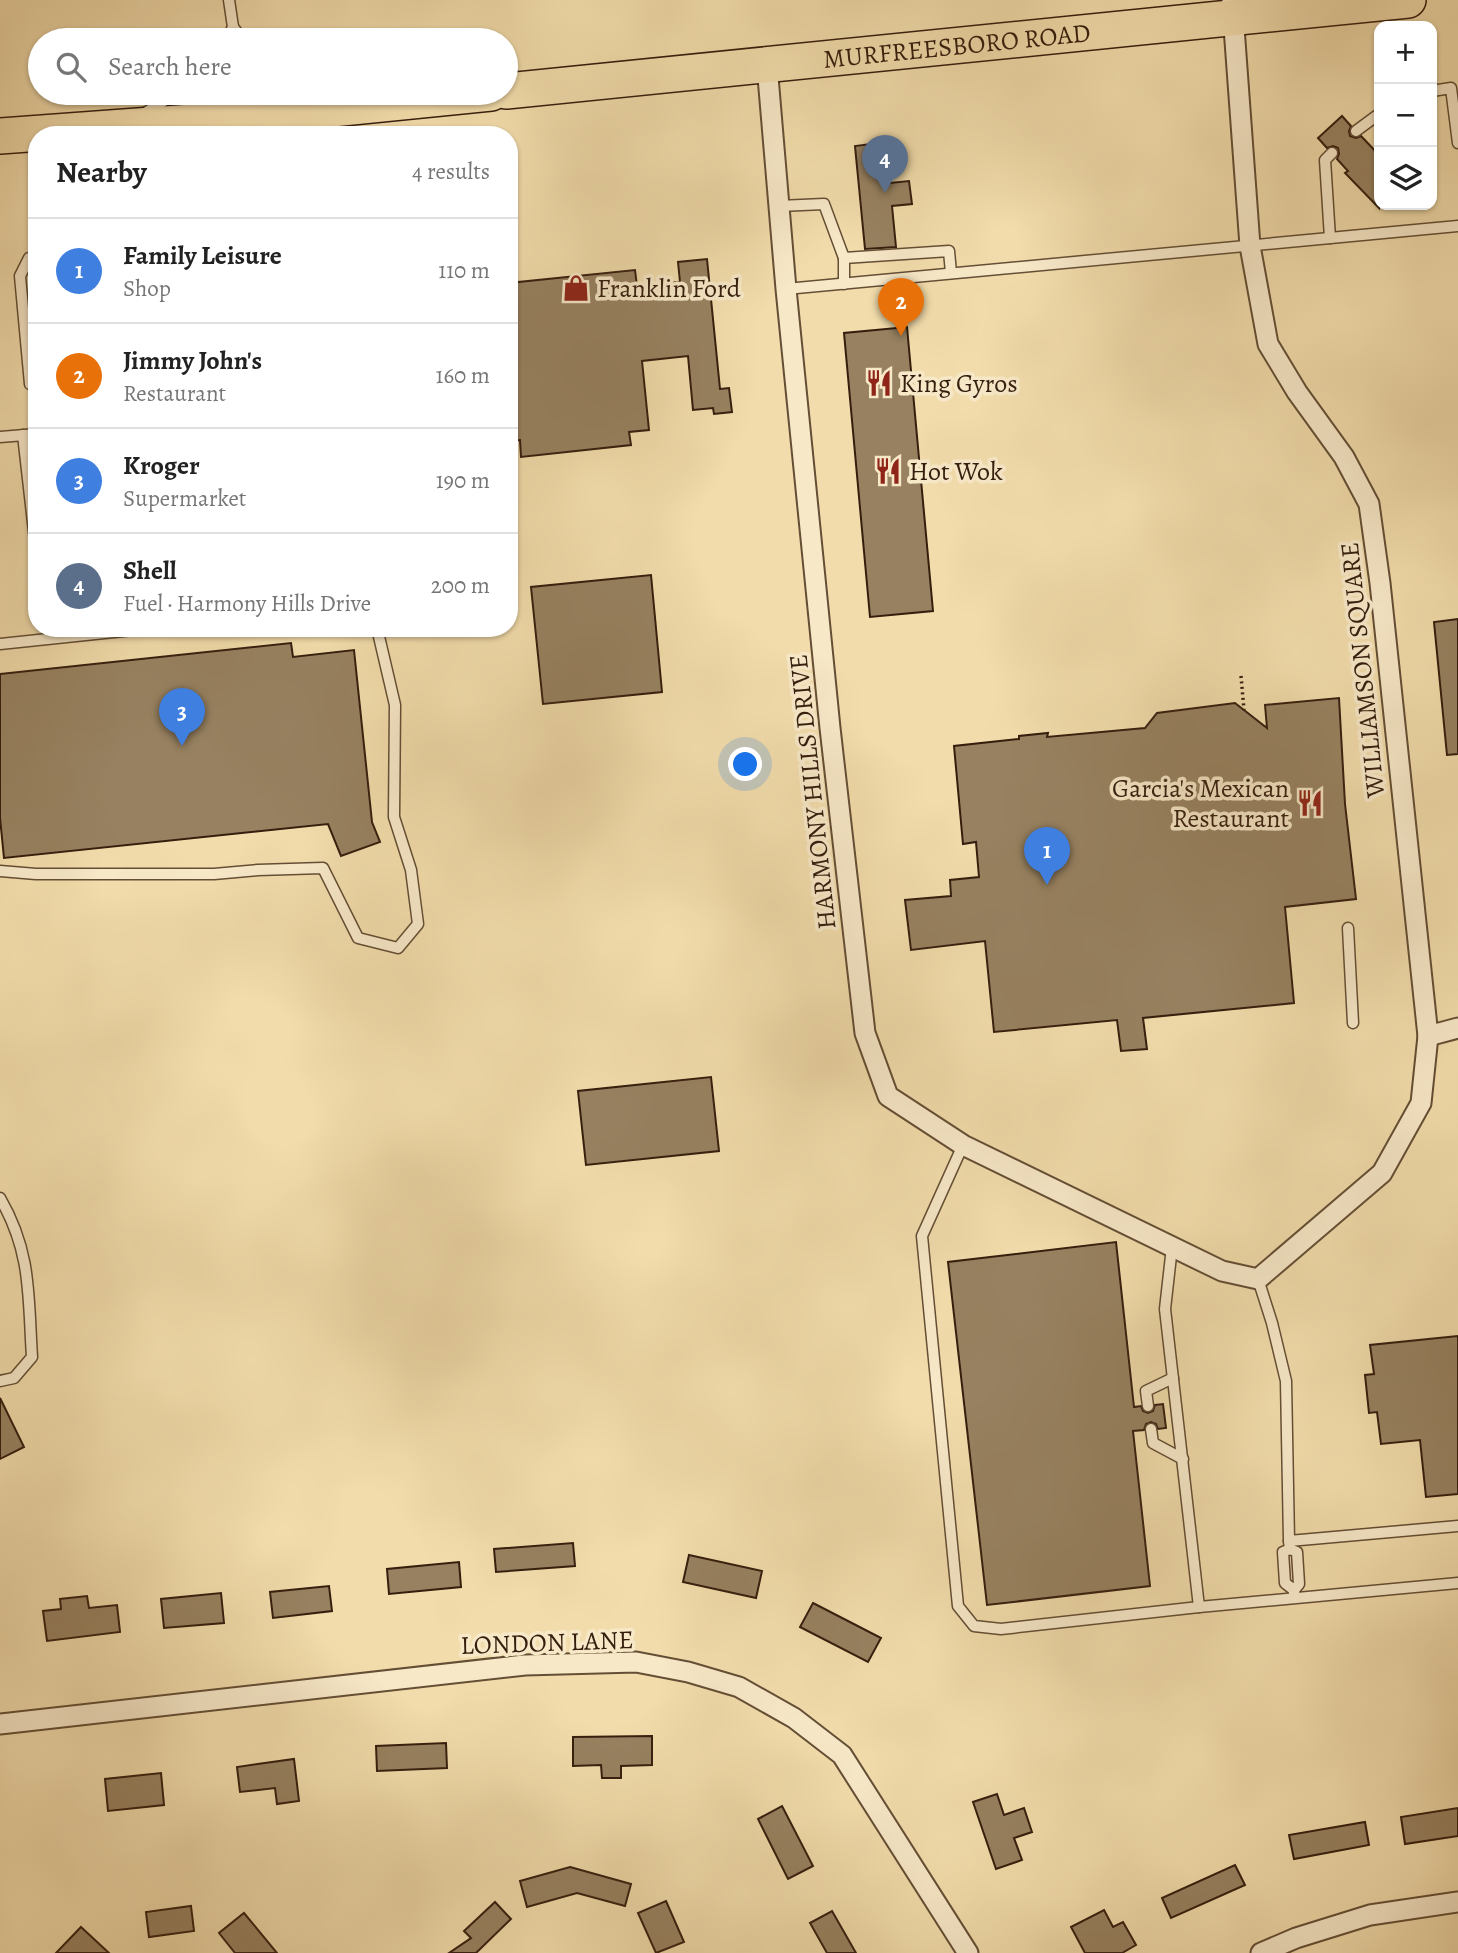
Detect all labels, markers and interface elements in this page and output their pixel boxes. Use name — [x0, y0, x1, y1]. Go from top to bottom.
street label: MURFREESBORO ROAD — [821, 15, 1092, 77]
map controls — [1374, 21, 1437, 210]
button: + — [1374, 21, 1437, 84]
search box — [28, 28, 518, 105]
icon: search — [52, 48, 90, 86]
text: Search here — [108, 49, 232, 84]
button: − — [1374, 84, 1437, 147]
pin: 4 — [862, 135, 908, 193]
button: layers — [1374, 147, 1437, 210]
text: Nearby — [56, 152, 147, 192]
text: 4 results — [412, 156, 490, 187]
text: Family Leisure — [123, 238, 282, 273]
text: 1 — [75, 255, 83, 286]
text: 110 m — [438, 255, 490, 286]
place label: Franklin Ford — [597, 271, 741, 306]
text: Shop — [123, 273, 171, 304]
shop icon: Franklin Ford — [561, 273, 591, 303]
pin: 2 — [878, 278, 924, 336]
text: Jimmy John's — [123, 343, 262, 378]
text: 2 — [73, 360, 85, 391]
text: 160 m — [436, 360, 490, 391]
place label: King Gyros — [900, 366, 1018, 401]
restaurant icon: King Gyros — [864, 368, 894, 398]
text: Restaurant — [123, 378, 226, 409]
text: Kroger — [123, 448, 200, 483]
place label: Hot Wok — [909, 454, 1003, 489]
restaurant icon: Hot Wok — [873, 456, 903, 486]
text: 3 — [74, 465, 84, 496]
text: 190 m — [436, 465, 490, 496]
text: Supermarket — [123, 483, 246, 514]
street label: WILLIAMSON SQUARE — [1332, 540, 1393, 800]
text: Shell — [123, 553, 177, 588]
text: 4 — [74, 570, 84, 601]
text: 200 m — [431, 570, 490, 601]
text: Fuel · Harmony Hills Drive — [123, 588, 371, 619]
street label: HARMONY HILLS DRIVE — [781, 653, 844, 931]
pin: 3 — [159, 688, 205, 746]
your location — [728, 747, 762, 781]
place label: Garcia's Mexican Restaurant — [1112, 771, 1289, 836]
restaurant icon: Garcia's Mexican Restaurant — [1295, 788, 1325, 818]
pin: 1 — [1024, 827, 1070, 885]
street label: LONDON LANE — [460, 1622, 634, 1663]

